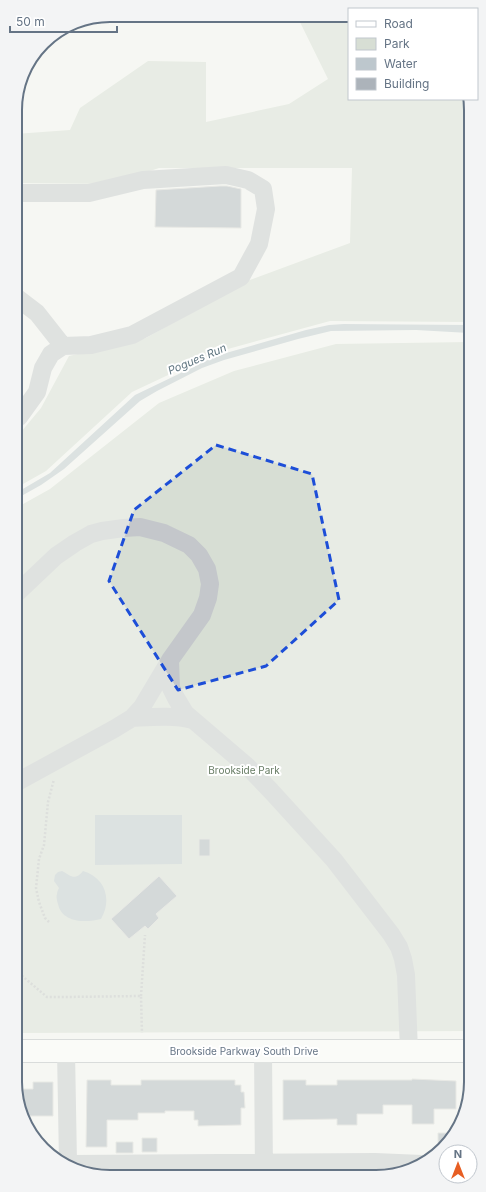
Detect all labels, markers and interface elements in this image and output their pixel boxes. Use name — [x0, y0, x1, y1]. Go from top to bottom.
scale bar — [10, 8, 117, 34]
legend — [348, 8, 478, 100]
text: 50 m — [16, 14, 45, 29]
text: Road — [384, 16, 413, 31]
text: Park — [384, 36, 410, 51]
text: Water — [384, 56, 418, 71]
text: Building — [384, 76, 429, 91]
water label: Pogues Run — [166, 340, 229, 378]
park label: Brookside Park — [208, 764, 280, 776]
street label: Brookside Parkway South Drive — [170, 1045, 319, 1057]
north arrow — [438, 1144, 478, 1184]
text: N — [454, 1147, 462, 1161]

